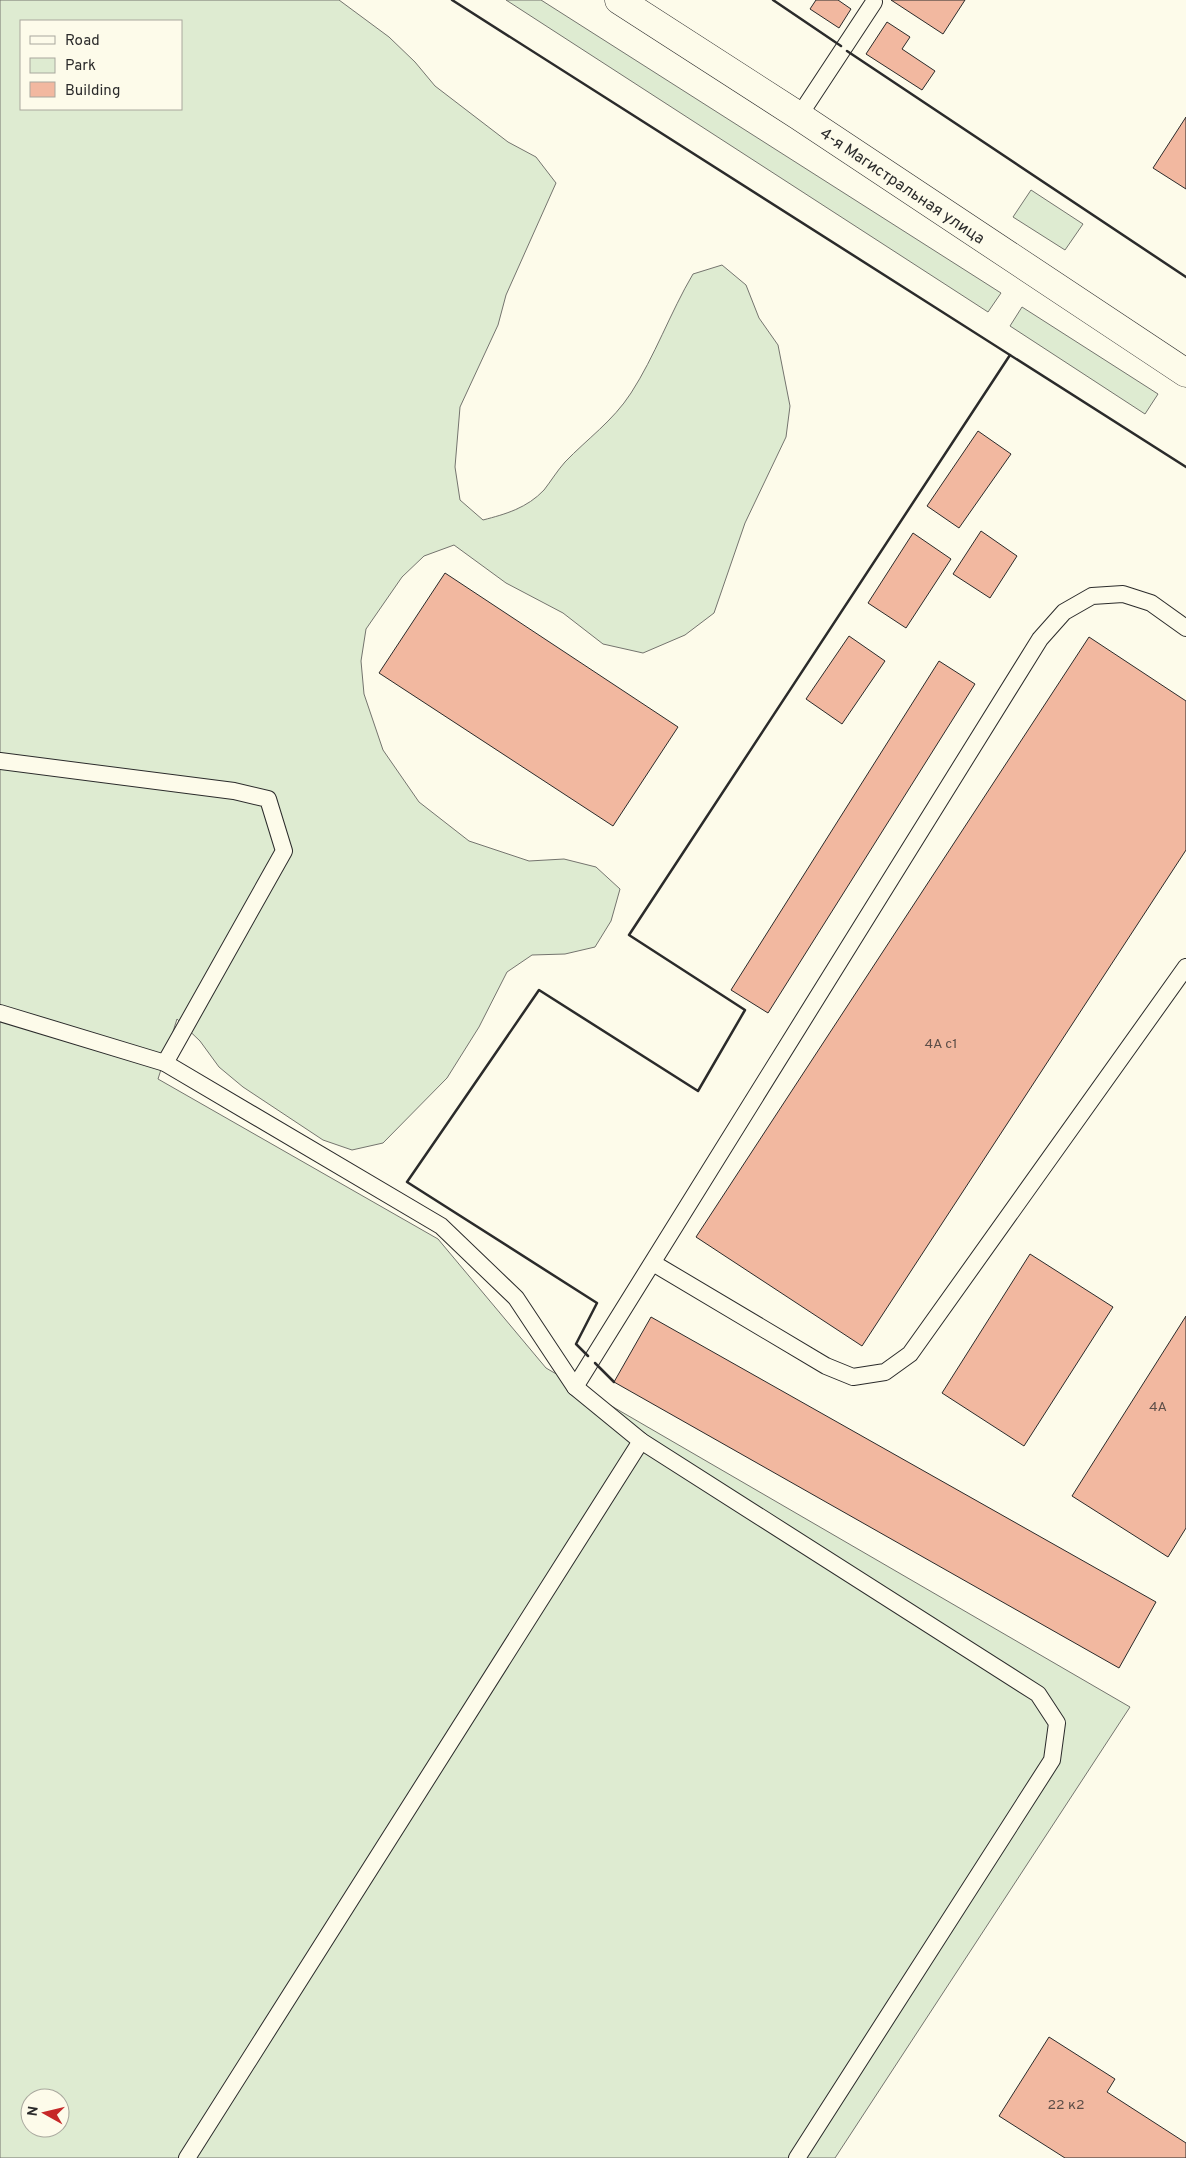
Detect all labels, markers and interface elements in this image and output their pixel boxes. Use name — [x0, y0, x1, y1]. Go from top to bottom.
legend — [20, 20, 182, 110]
text: Road — [65, 32, 100, 51]
text: Park — [65, 57, 96, 76]
text: Building — [65, 82, 120, 101]
street label: 4-я Магистральная улица — [816, 124, 988, 249]
house number: 4А с1 — [925, 1036, 957, 1053]
house number: 4А — [1149, 1399, 1167, 1416]
north arrow — [20, 2088, 70, 2138]
house number: 22 к2 — [1048, 2097, 1085, 2114]
text: N — [24, 2105, 43, 2118]

